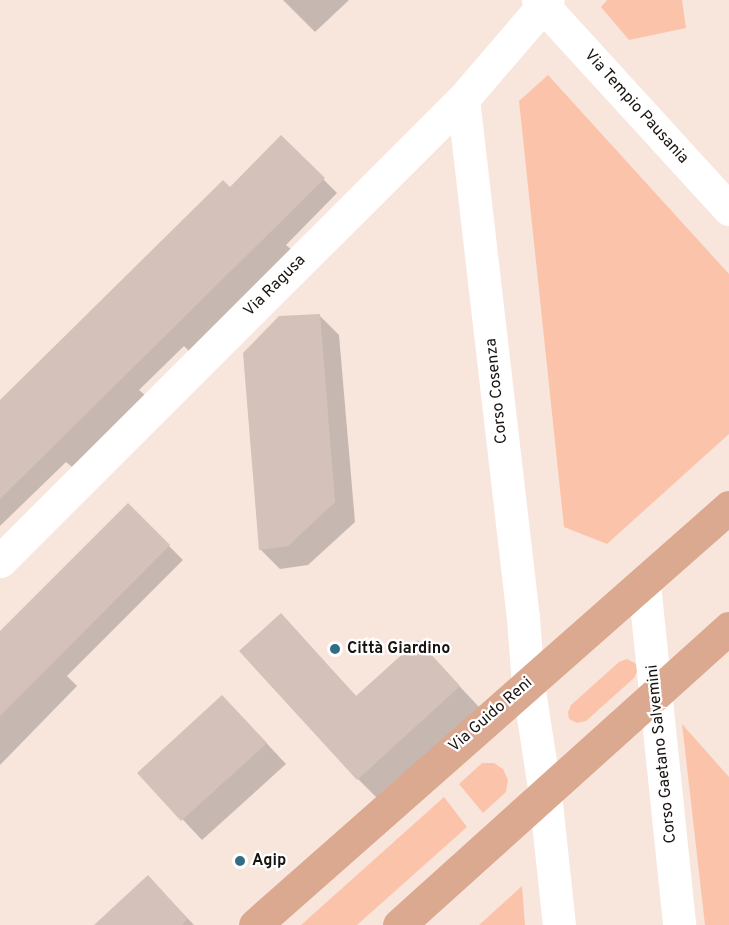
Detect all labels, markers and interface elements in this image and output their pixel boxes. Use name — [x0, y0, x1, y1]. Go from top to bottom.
street label: Via Tempio Pausania — [580, 46, 692, 168]
street label: Via Ragusa — [240, 251, 310, 321]
street label: Corso Cosenza — [482, 337, 512, 445]
place label: Città Giardino — [347, 639, 450, 659]
marker: Città Giardino — [328, 642, 342, 656]
street label: Corso Gaetano Salvemini — [643, 664, 681, 844]
street label: Via Guido Reni — [445, 673, 537, 757]
place label: Agip — [252, 851, 286, 871]
marker: Agip — [233, 854, 247, 868]

